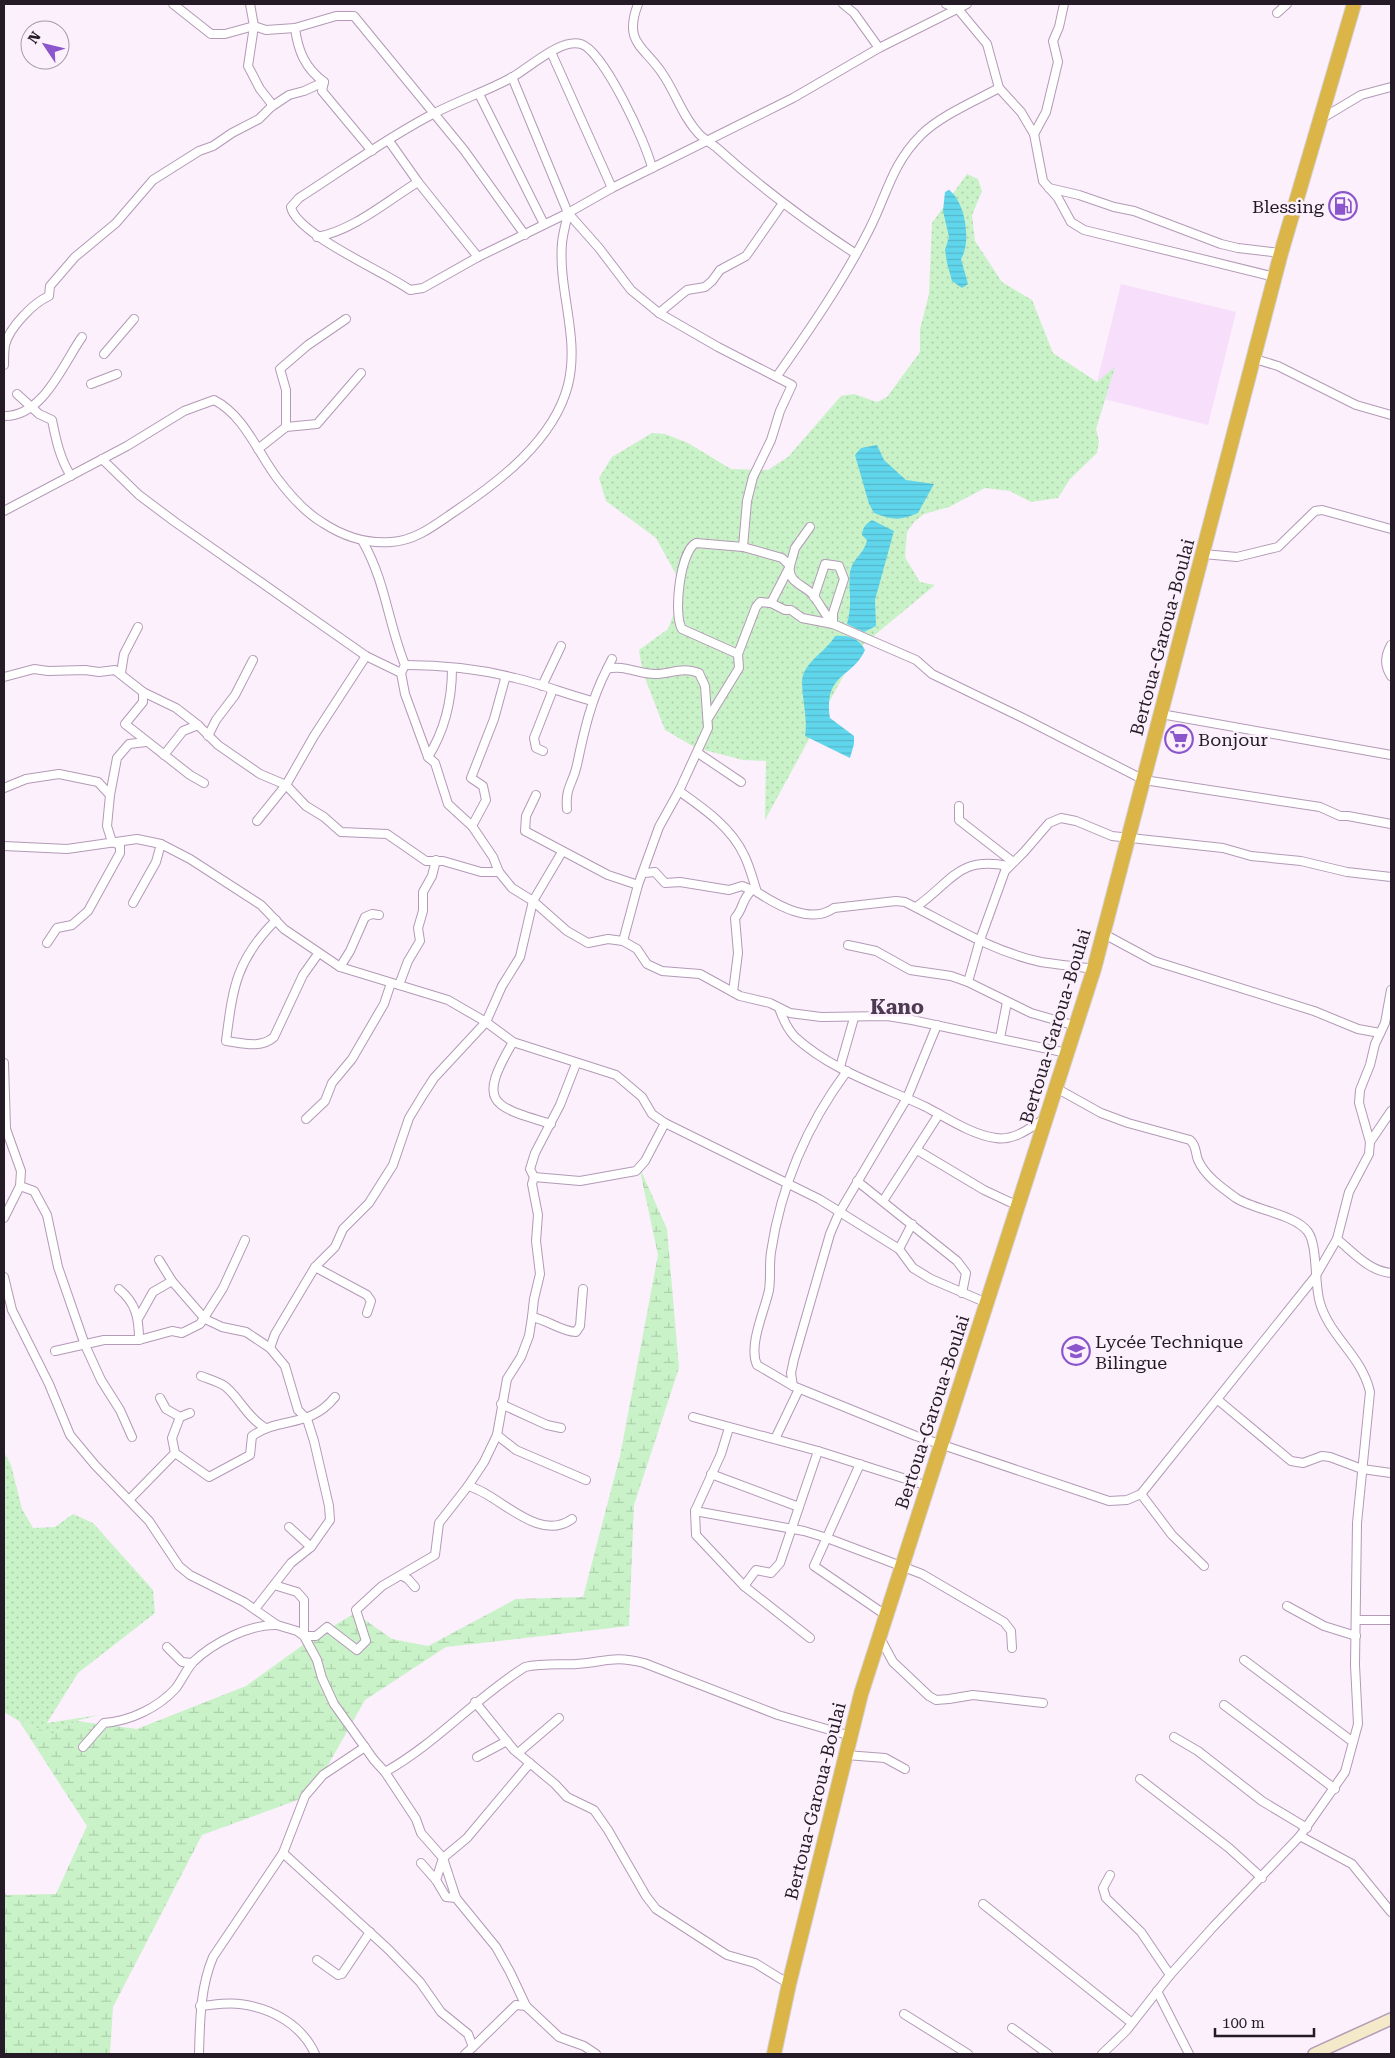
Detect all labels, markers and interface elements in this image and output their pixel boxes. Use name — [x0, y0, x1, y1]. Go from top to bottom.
north arrow — [20, 20, 70, 70]
text: N — [25, 28, 44, 47]
fuel station icon: Blessing — [1328, 191, 1358, 221]
place label: Blessing — [1252, 196, 1325, 217]
street label: Bertoua-Garoua-Boulai — [1126, 536, 1198, 738]
supermarket icon: Bonjour — [1164, 724, 1194, 754]
place label: Bonjour — [1198, 729, 1268, 750]
street label: Bertoua-Garoua-Boulai — [1015, 926, 1095, 1126]
district label: Kano — [870, 995, 924, 1019]
street label: Bertoua-Garoua-Boulai — [891, 1312, 973, 1512]
place label: Lycée Technique Bilingue — [1095, 1331, 1243, 1373]
school or university icon: Lycée Technique Bilingue — [1061, 1336, 1091, 1366]
street label: Bertoua-Garoua-Boulai — [780, 1700, 850, 1902]
scale bar — [1215, 2006, 1314, 2038]
text: 100 m — [1222, 2014, 1265, 2032]

